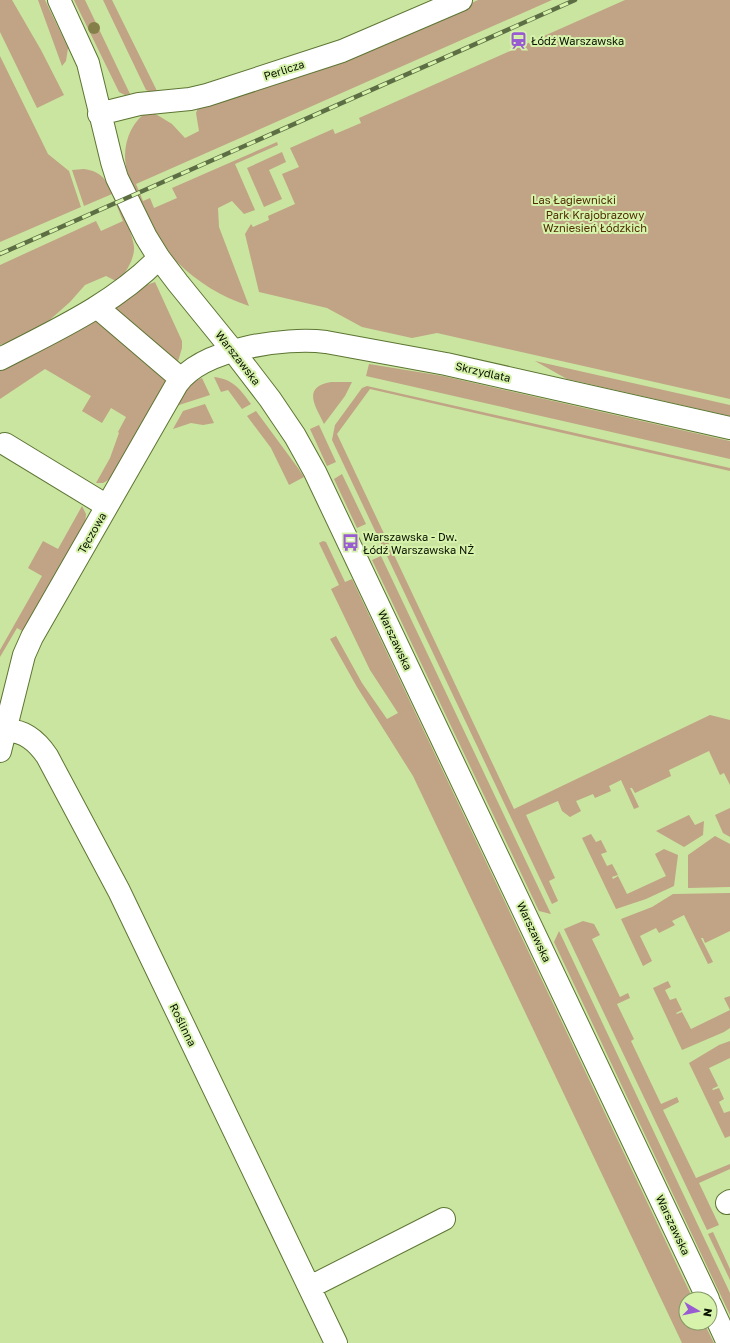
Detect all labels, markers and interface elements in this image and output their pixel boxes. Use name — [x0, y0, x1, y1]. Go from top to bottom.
station icon: Łódź Warszawska — [508, 31, 528, 51]
place label: Łódź Warszawska — [531, 34, 624, 47]
street label: Perlicza — [262, 57, 306, 82]
park label: Las Łagiewnicki — [532, 193, 616, 206]
park label: Park Krajobrazowy Wzniesień Łódzkich — [543, 208, 647, 234]
street label: Warszawska — [213, 328, 264, 387]
street label: Skrzydlata — [454, 359, 512, 384]
street label: Tęczowa — [75, 510, 109, 556]
place label: Warszawska - Dw. Łódź Warszawska NŻ — [363, 530, 474, 556]
bus stop icon: Warszawska - Dw. Łódź Warszawska NŻ — [340, 533, 360, 553]
street label: Warszawska — [376, 607, 415, 672]
street label: Warszawska — [515, 899, 554, 964]
street label: Roślinna — [168, 1001, 199, 1048]
street label: Warszawska — [654, 1192, 693, 1257]
north arrow — [678, 1291, 718, 1331]
text: N — [701, 1307, 715, 1318]

